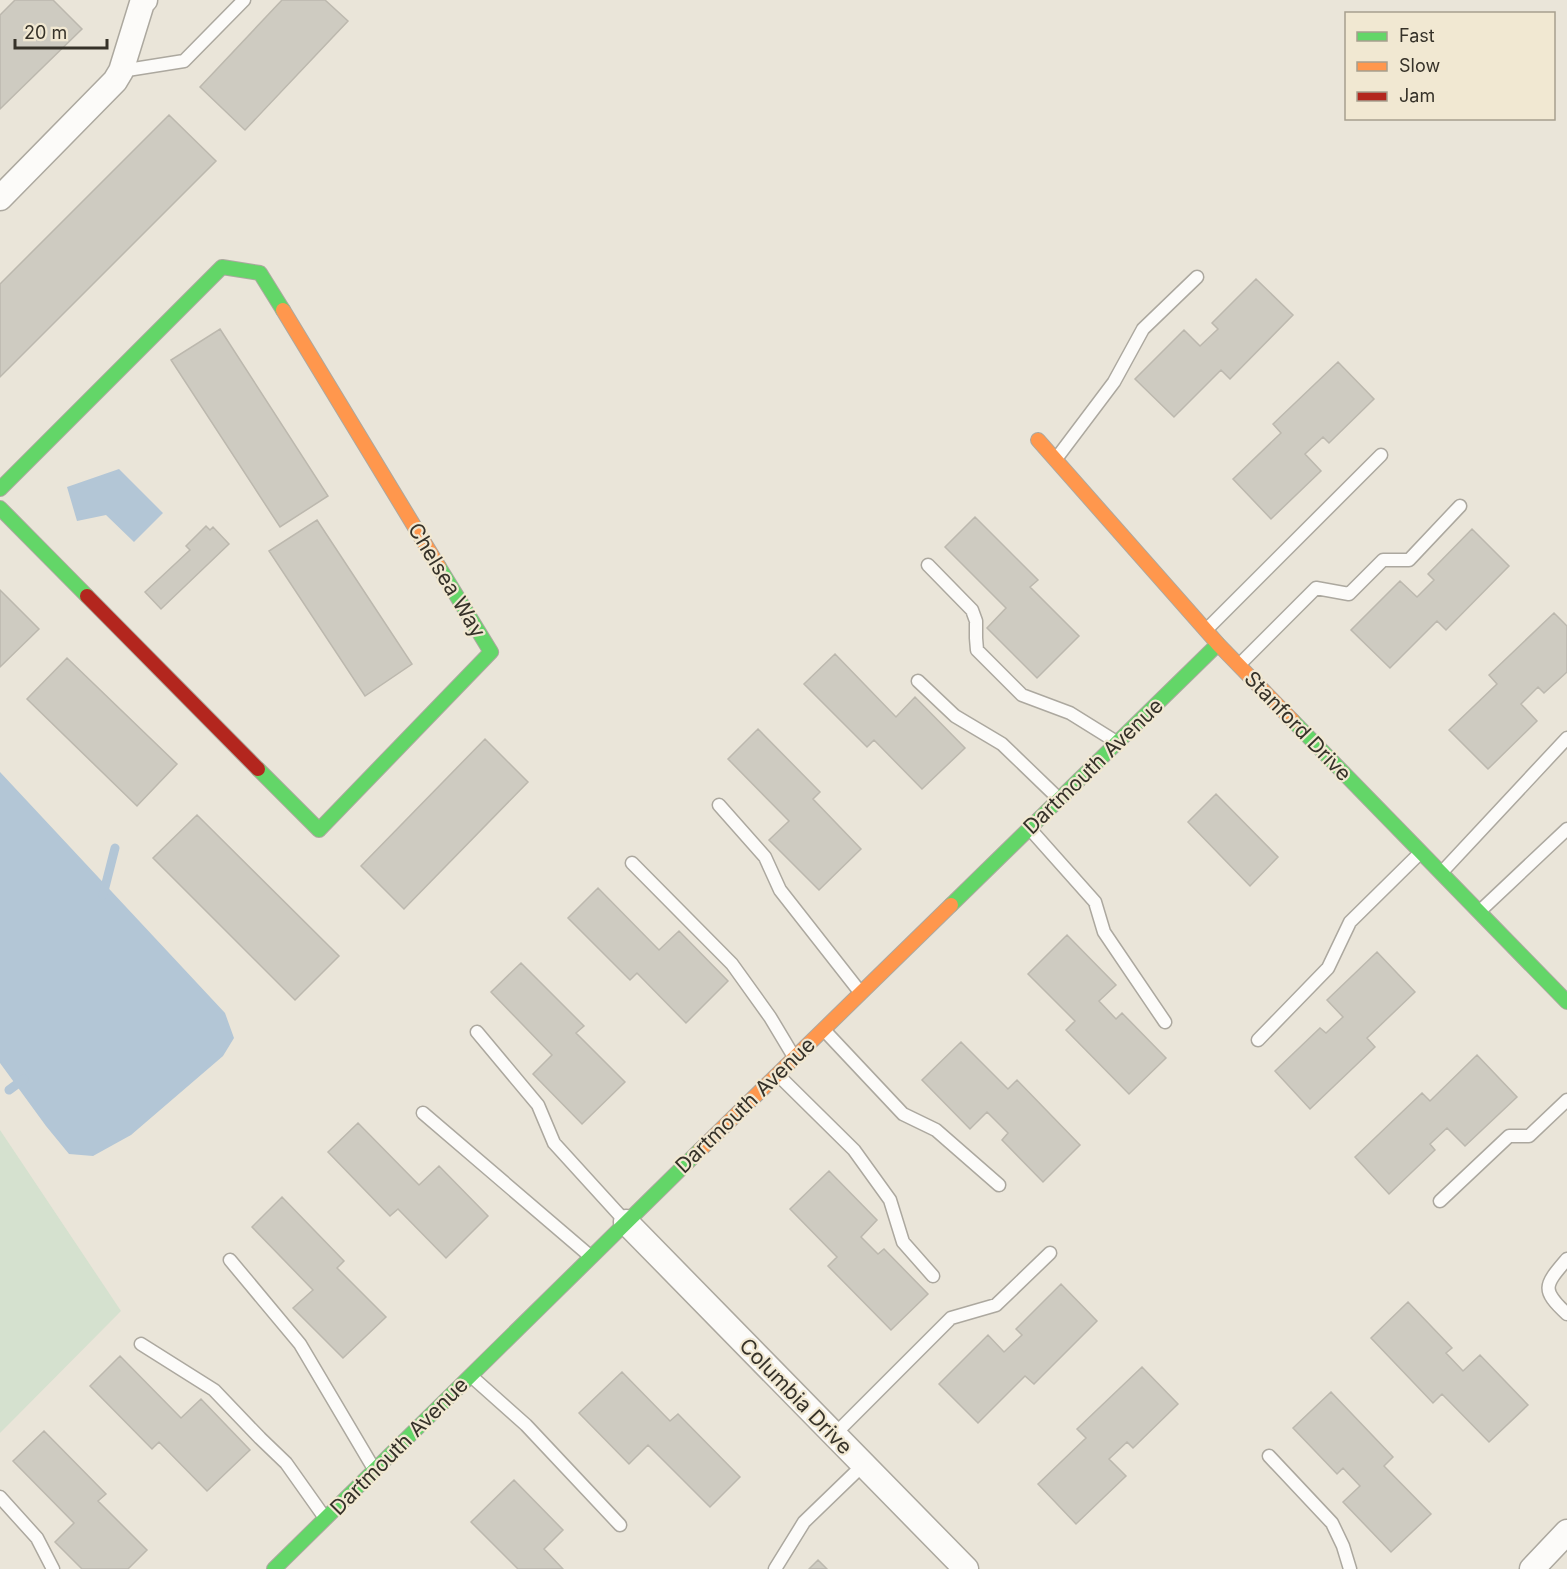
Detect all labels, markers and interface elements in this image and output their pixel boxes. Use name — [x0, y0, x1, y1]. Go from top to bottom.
scale bar — [15, 12, 106, 50]
legend — [1345, 12, 1555, 120]
text: 20 m — [24, 22, 67, 43]
text: Fast — [1399, 25, 1435, 46]
text: Slow — [1399, 55, 1440, 76]
text: Jam — [1399, 85, 1435, 106]
street label: Chelsea Way — [403, 518, 491, 642]
street label: Stanford Drive — [1239, 666, 1357, 786]
street label: Dartmouth Avenue — [1018, 693, 1168, 839]
street label: Dartmouth Avenue — [670, 1032, 820, 1178]
street label: Columbia Drive — [734, 1333, 858, 1459]
street label: Dartmouth Avenue — [325, 1372, 473, 1520]

